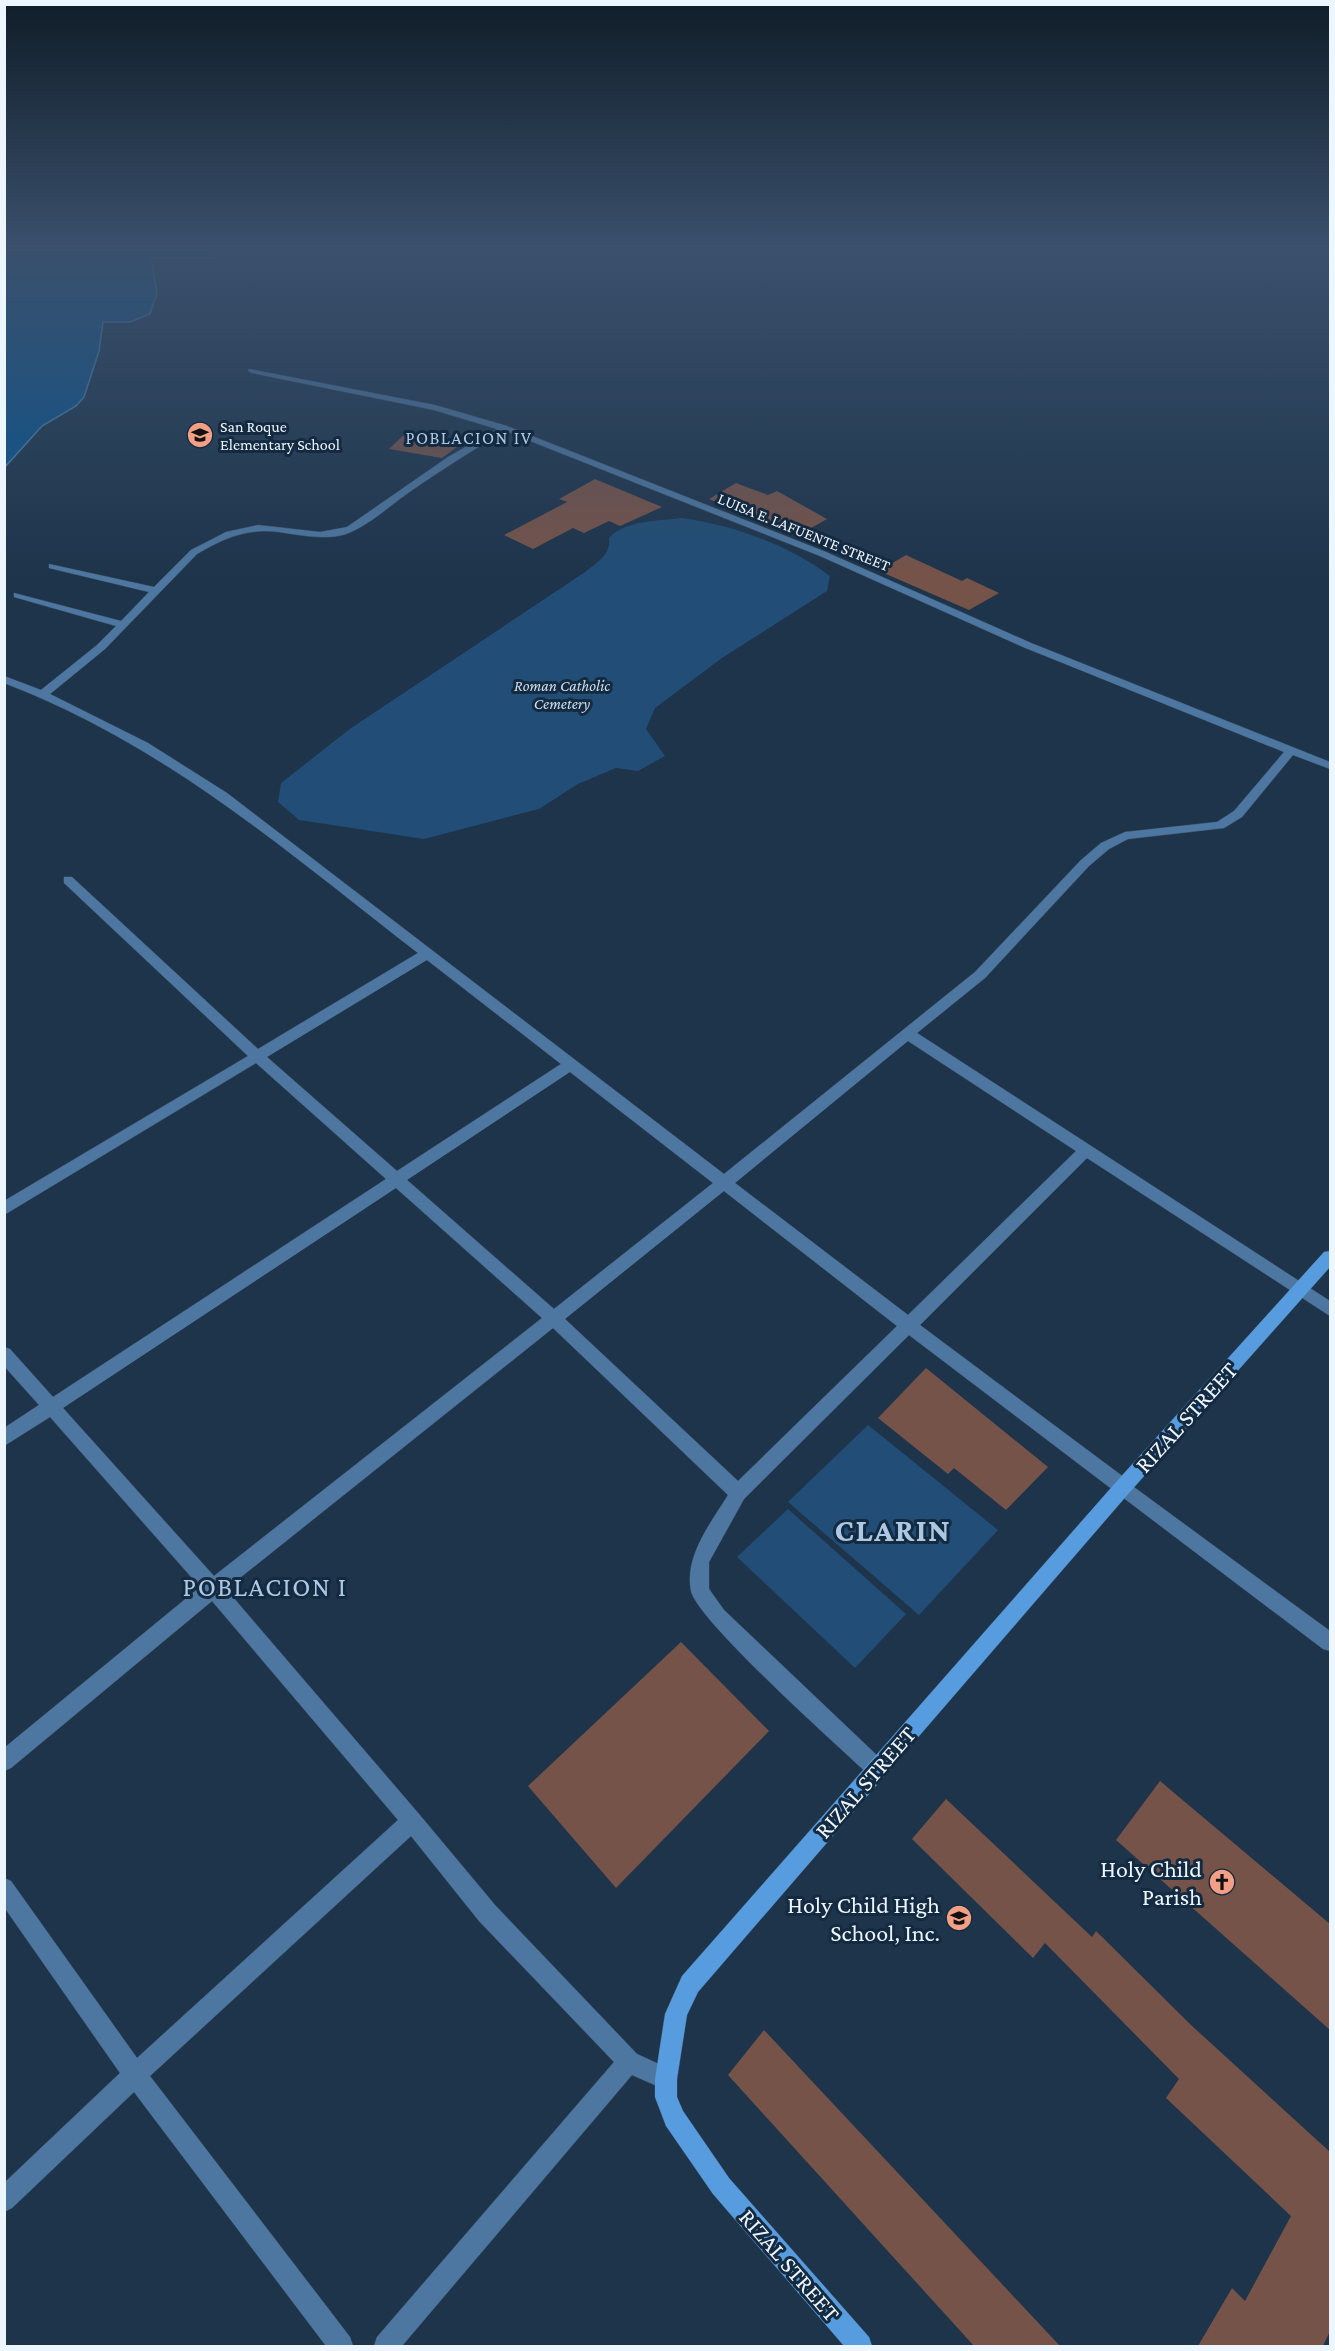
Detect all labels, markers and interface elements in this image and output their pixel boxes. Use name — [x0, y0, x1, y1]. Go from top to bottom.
place label: San Roque Elementary School — [220, 418, 340, 454]
school or university icon: San Roque Elementary School — [185, 420, 215, 450]
district label: POBLACION IV — [405, 428, 533, 448]
street label: LUISA E. LAFUENTE STREET — [715, 490, 893, 574]
park label: Roman Catholic Cemetery — [514, 677, 610, 713]
street label: RIZAL STREET — [1129, 1356, 1243, 1478]
district label: CLARIN — [835, 1512, 951, 1548]
district label: POBLACION I — [183, 1572, 347, 1602]
street label: RIZAL STREET — [809, 1720, 921, 1844]
place label: Holy Child Parish — [1100, 1855, 1202, 1910]
church icon: Holy Child Parish — [1207, 1867, 1237, 1897]
place label: Holy Child High School, Inc. — [787, 1891, 940, 1946]
school or university icon: Holy Child High School, Inc. — [944, 1903, 974, 1933]
street label: RIZAL STREET — [734, 2203, 846, 2327]

